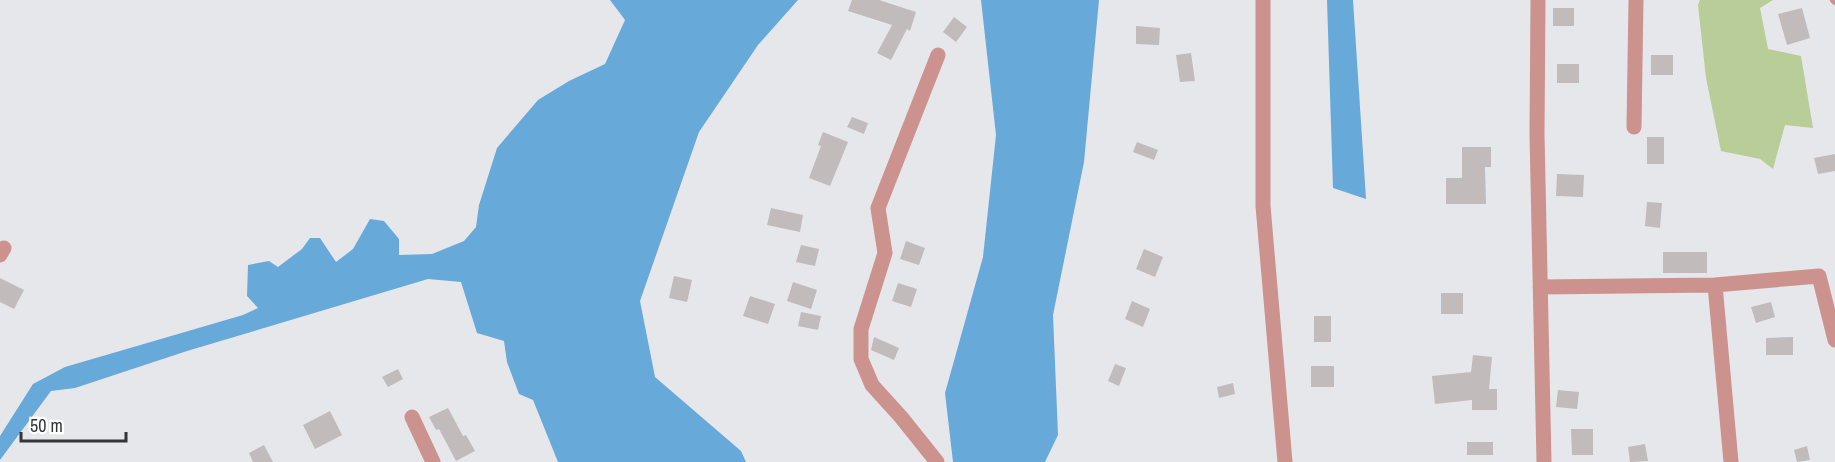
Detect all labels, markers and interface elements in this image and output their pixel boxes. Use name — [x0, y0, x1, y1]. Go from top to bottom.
scale bar — [21, 405, 126, 443]
text: 50 m — [30, 413, 63, 438]

